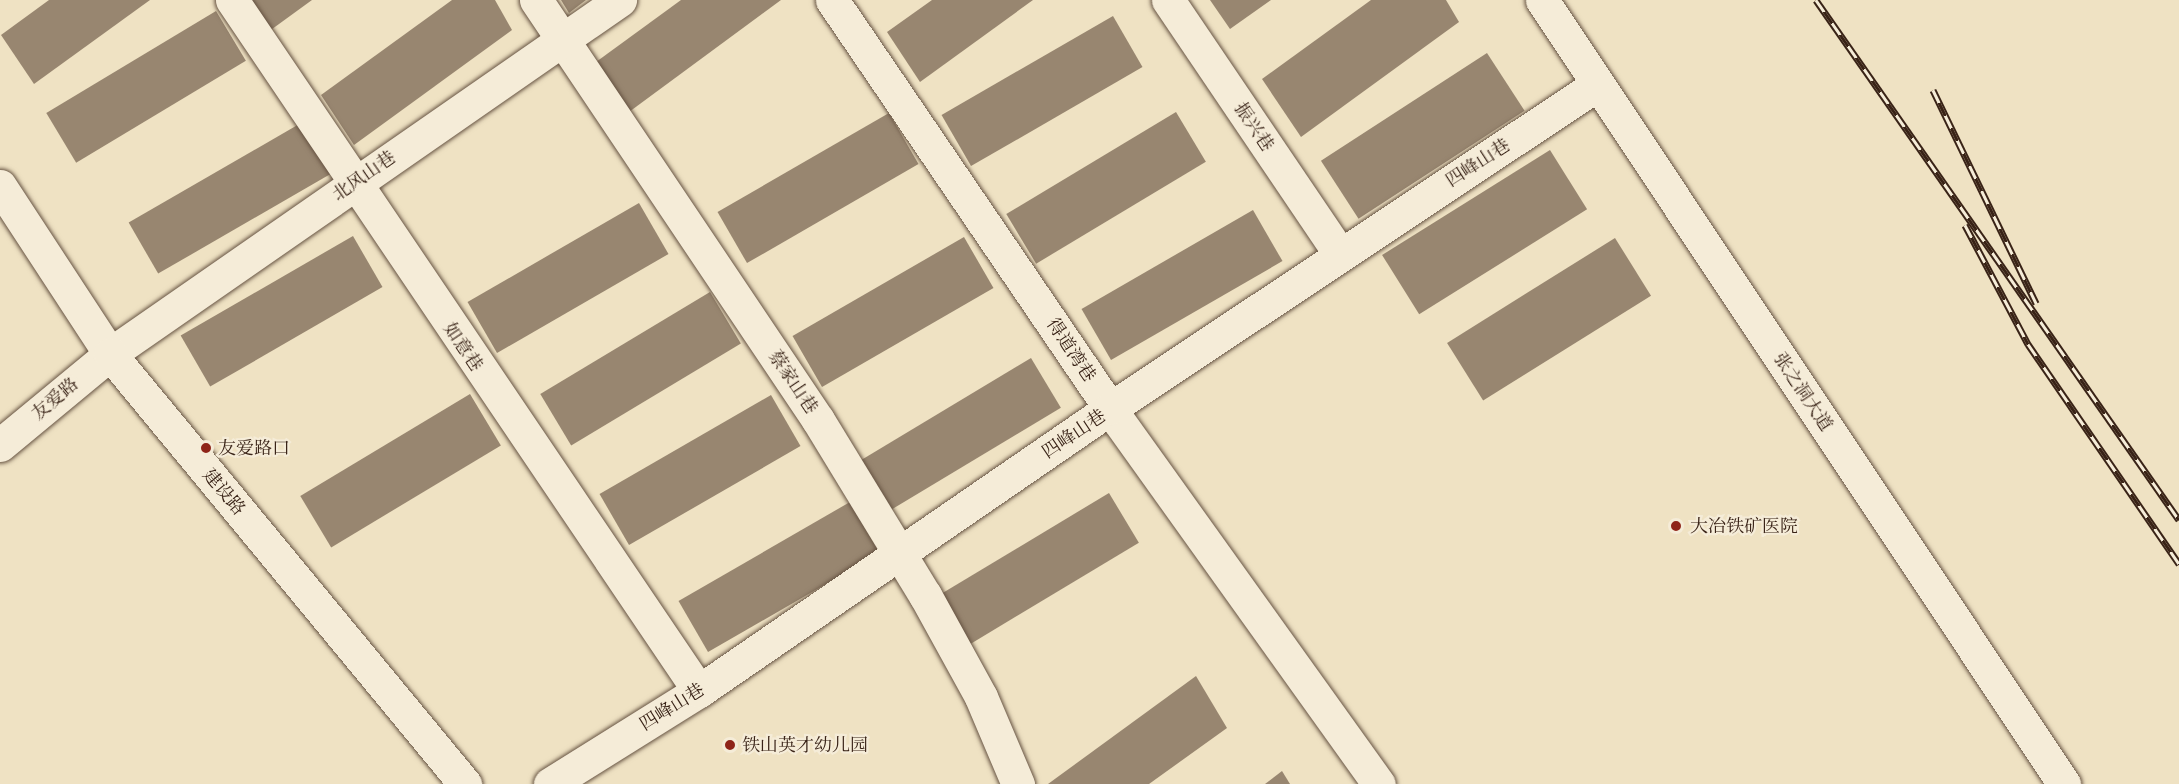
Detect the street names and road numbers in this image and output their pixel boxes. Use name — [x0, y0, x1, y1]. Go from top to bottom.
street label: 振兴巷 — [1230, 99, 1278, 155]
street label: 四峰山巷 — [1442, 134, 1514, 192]
street label: 北风山巷 — [328, 147, 400, 205]
street label: 得道湾巷 — [1042, 314, 1100, 386]
street label: 如意巷 — [439, 319, 487, 375]
street label: 蔡家山巷 — [764, 346, 822, 418]
street label: 张之洞大道 — [1769, 349, 1837, 435]
street label: 友爱路 — [27, 373, 83, 425]
street label: 四峰山巷 — [1038, 405, 1110, 463]
street label: 建设路 — [198, 464, 250, 520]
street label: 四峰山巷 — [636, 679, 708, 735]

